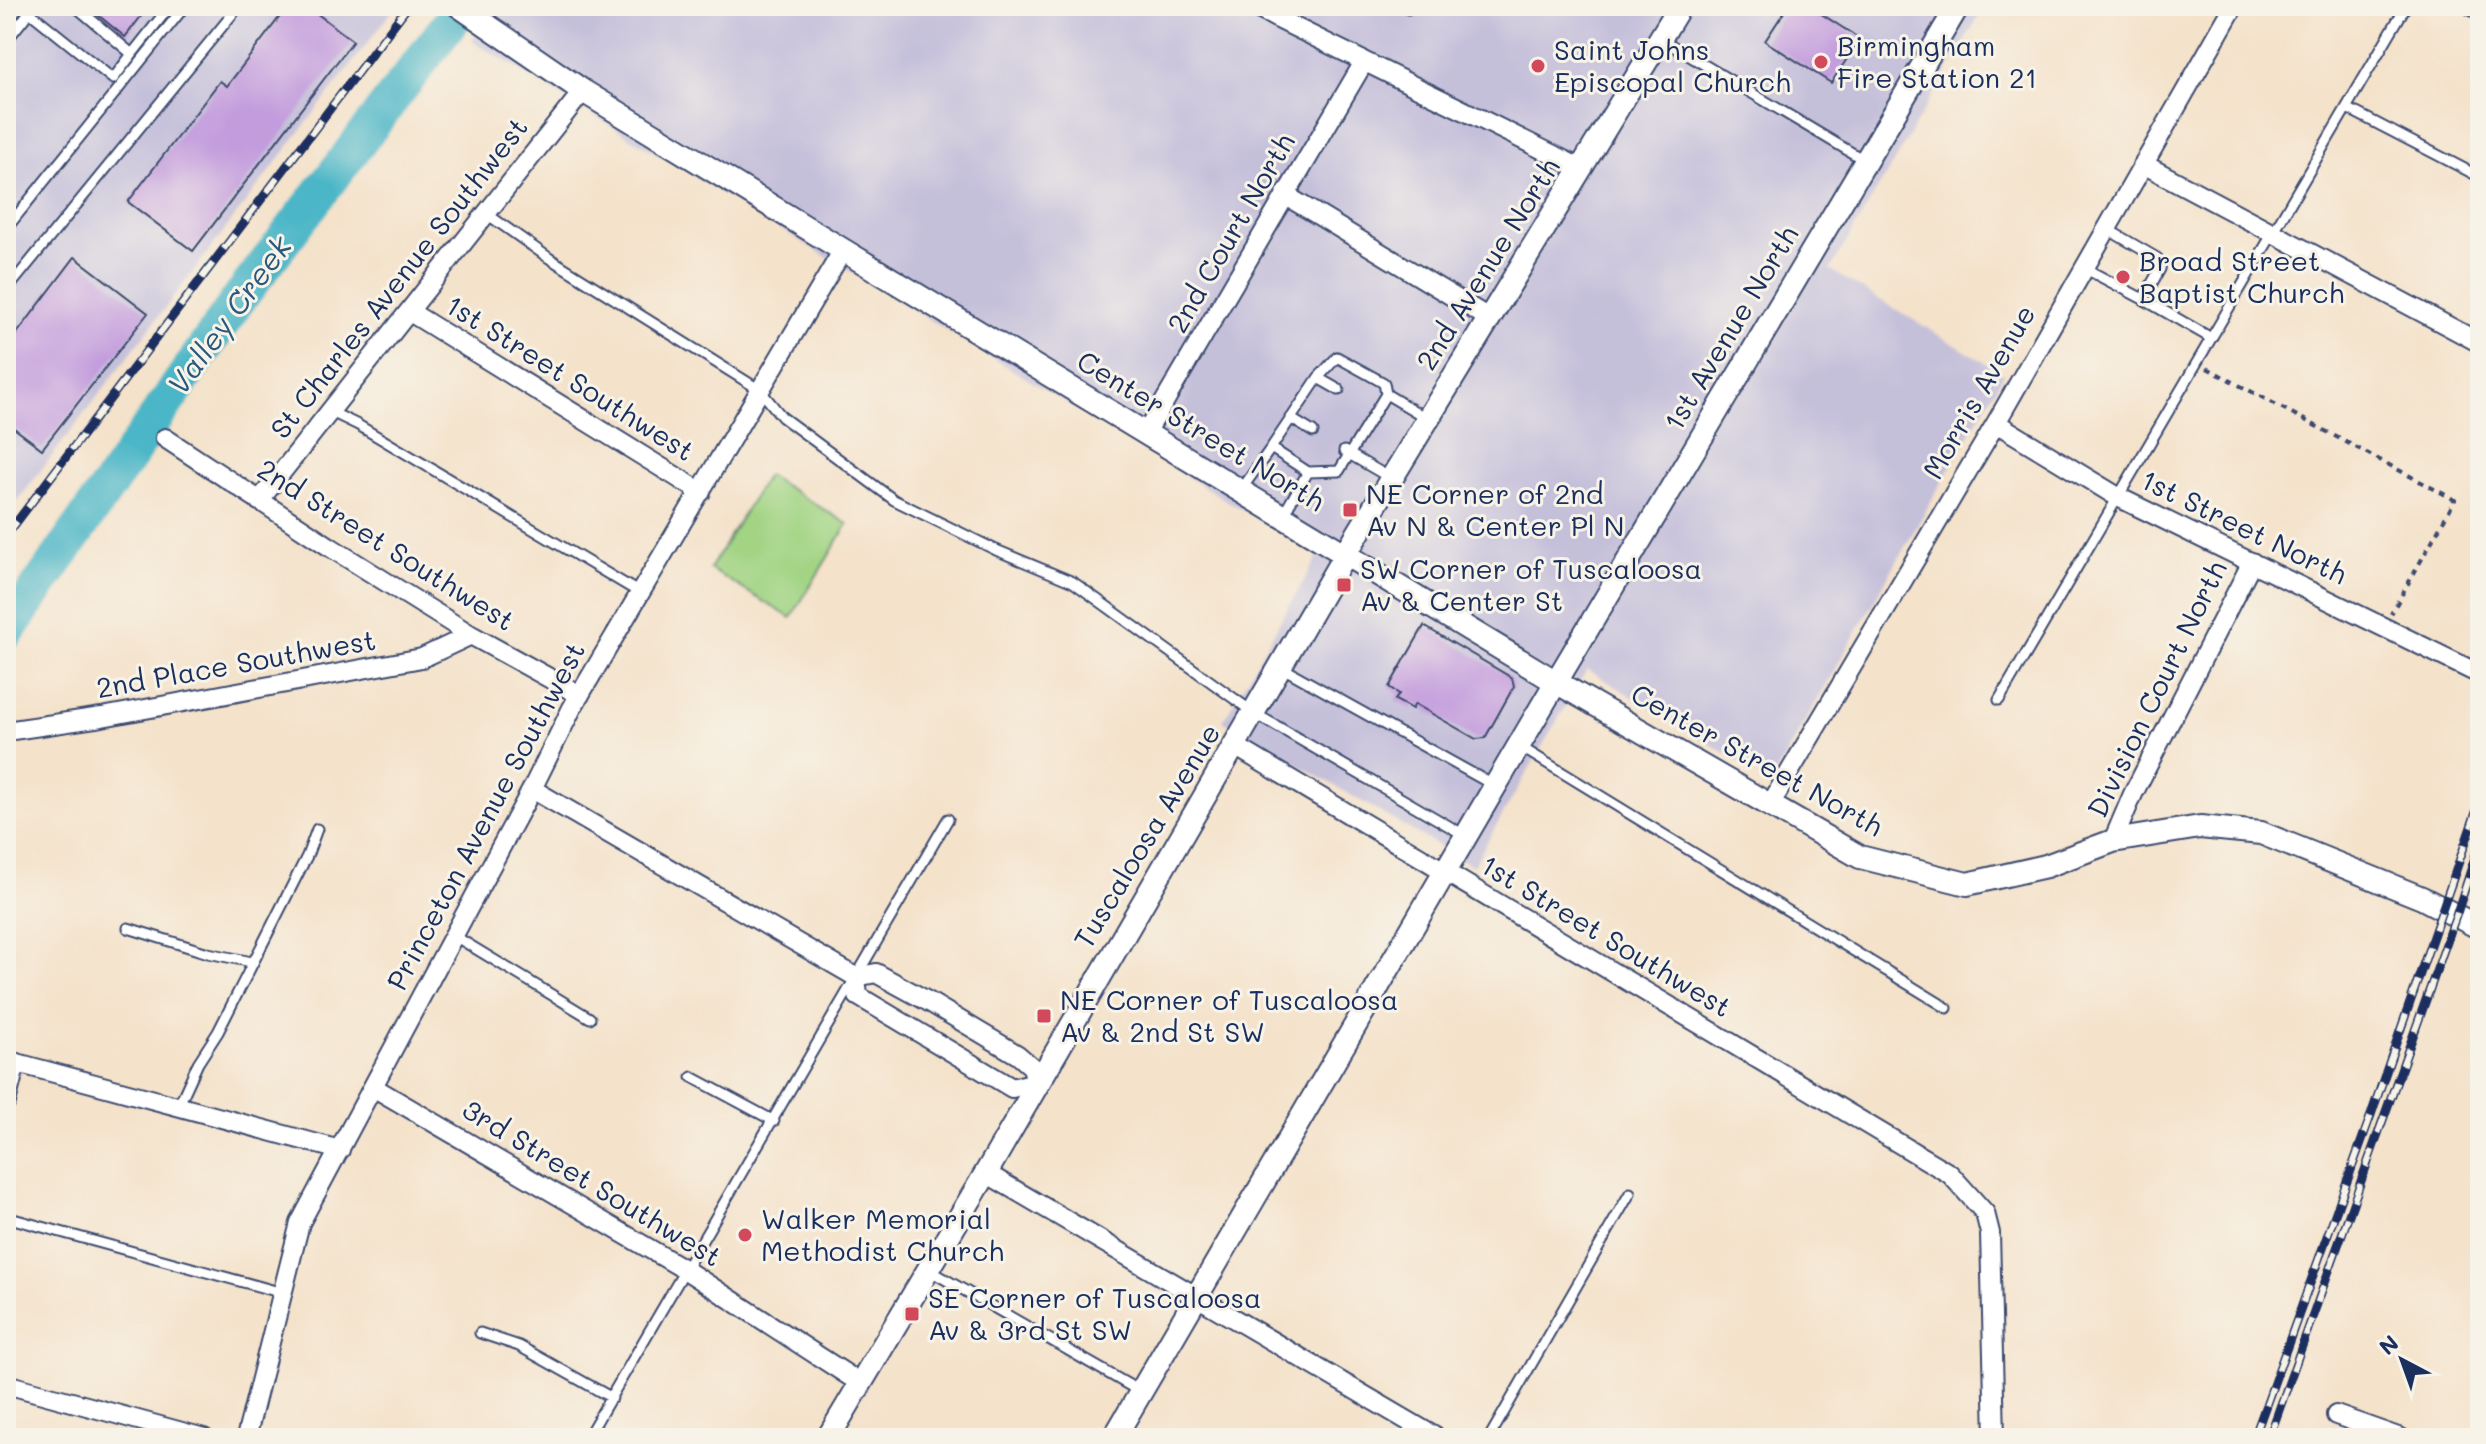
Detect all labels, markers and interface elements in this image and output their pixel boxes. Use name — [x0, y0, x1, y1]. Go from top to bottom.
place label: Birmingham Fire Station 21 — [1837, 27, 2037, 95]
place label: Saint Johns Episcopal Church — [1554, 31, 1791, 99]
marker: Birmingham Fire Station 21 — [1812, 53, 1830, 71]
marker: Saint Johns Episcopal Church — [1529, 57, 1547, 75]
street label: St Charles Avenue Southwest — [262, 110, 535, 445]
street label: 2nd Court North — [1158, 126, 1302, 339]
street label: 2nd Avenue North — [1407, 151, 1567, 376]
street label: 1st Avenue North — [1655, 218, 1805, 436]
water label: Valley Creek — [157, 226, 300, 402]
place label: Broad Street Baptist Church — [2139, 242, 2344, 310]
marker: Broad Street Baptist Church — [2114, 268, 2132, 286]
street label: 1st Street Southwest — [440, 286, 701, 468]
street label: Morris Avenue — [1914, 298, 2042, 485]
street label: Center Street North — [1071, 342, 1332, 518]
street label: 2nd Street Southwest — [251, 450, 522, 638]
street label: 1st Street North — [2135, 461, 2353, 592]
place label: NE Corner of 2nd Av N & Center Pl N — [1366, 475, 1624, 543]
marker: NE Corner of 2nd Av N & Center Pl N — [1341, 501, 1359, 519]
place label: SW Corner of Tuscaloosa Av & Center St — [1360, 550, 1702, 618]
street label: Division Court North — [2078, 554, 2234, 823]
marker: SW Corner of Tuscaloosa Av & Center St — [1335, 576, 1353, 594]
street label: 2nd Place Southwest — [93, 621, 378, 705]
street label: Princeton Avenue Southwest — [378, 635, 592, 996]
street label: Center Street North — [1625, 675, 1890, 843]
street label: Tuscaloosa Avenue — [1065, 717, 1227, 954]
street label: 1st Street Southwest — [1475, 846, 1738, 1024]
place label: NE Corner of Tuscaloosa Av & 2nd St SW — [1060, 981, 1398, 1049]
marker: NE Corner of Tuscaloosa Av & 2nd St SW — [1035, 1007, 1053, 1025]
street label: 3rd Street Southwest — [456, 1090, 729, 1274]
place label: Walker Memorial Methodist Church — [761, 1200, 1004, 1268]
marker: Walker Memorial Methodist Church — [736, 1226, 754, 1244]
place label: SE Corner of Tuscaloosa Av & 3rd St SW — [928, 1279, 1261, 1347]
marker: SE Corner of Tuscaloosa Av & 3rd St SW — [903, 1305, 921, 1323]
north arrow — [2362, 1320, 2442, 1400]
text: N — [2373, 1328, 2404, 1361]

